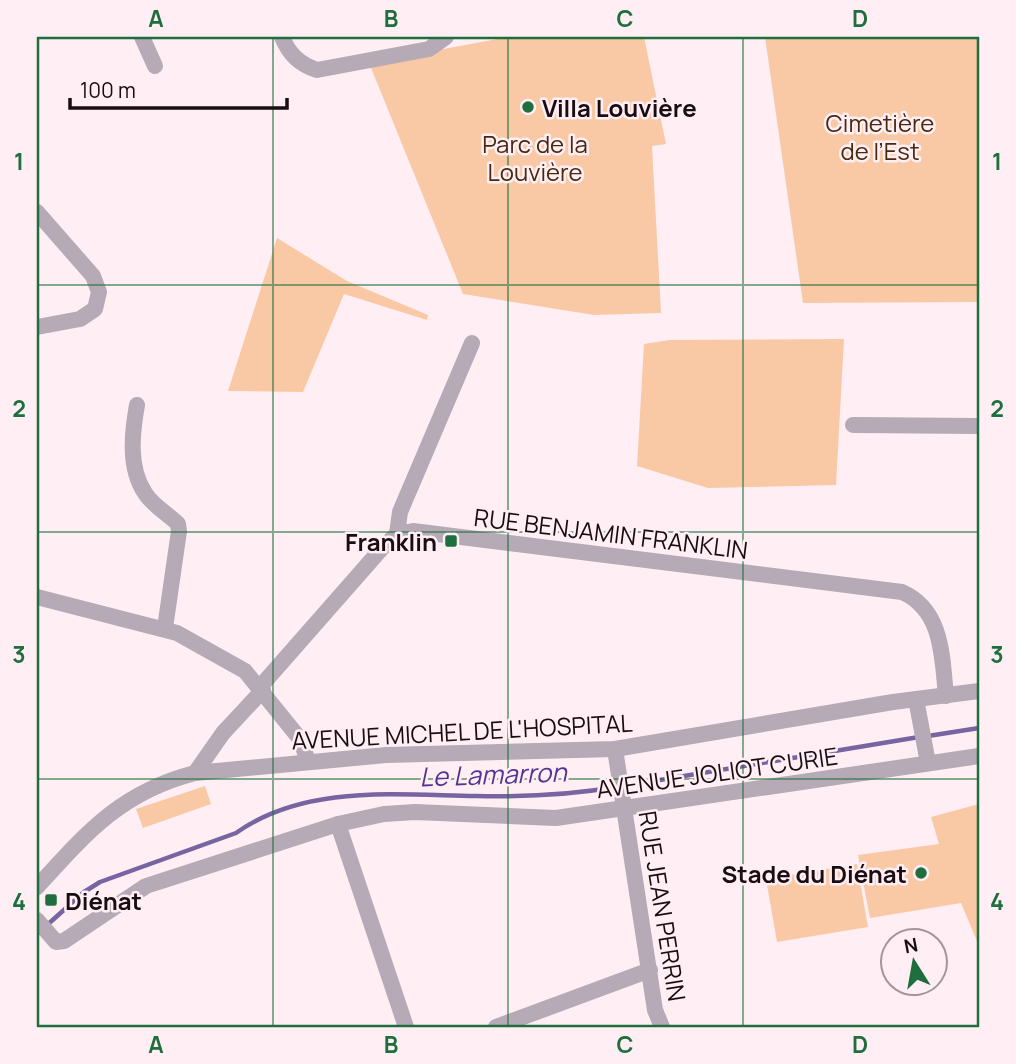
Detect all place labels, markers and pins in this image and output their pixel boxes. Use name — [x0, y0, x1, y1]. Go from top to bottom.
place label: Villa Louvière — [542, 91, 697, 124]
marker: Villa Louvière — [520, 99, 536, 115]
place label: Franklin — [345, 525, 437, 558]
marker: Franklin — [443, 533, 459, 549]
place label: Stade du Diénat — [721, 857, 907, 890]
marker: Stade du Diénat — [913, 865, 929, 881]
place label: Diénat — [65, 884, 142, 917]
marker: Diénat — [43, 892, 59, 908]

